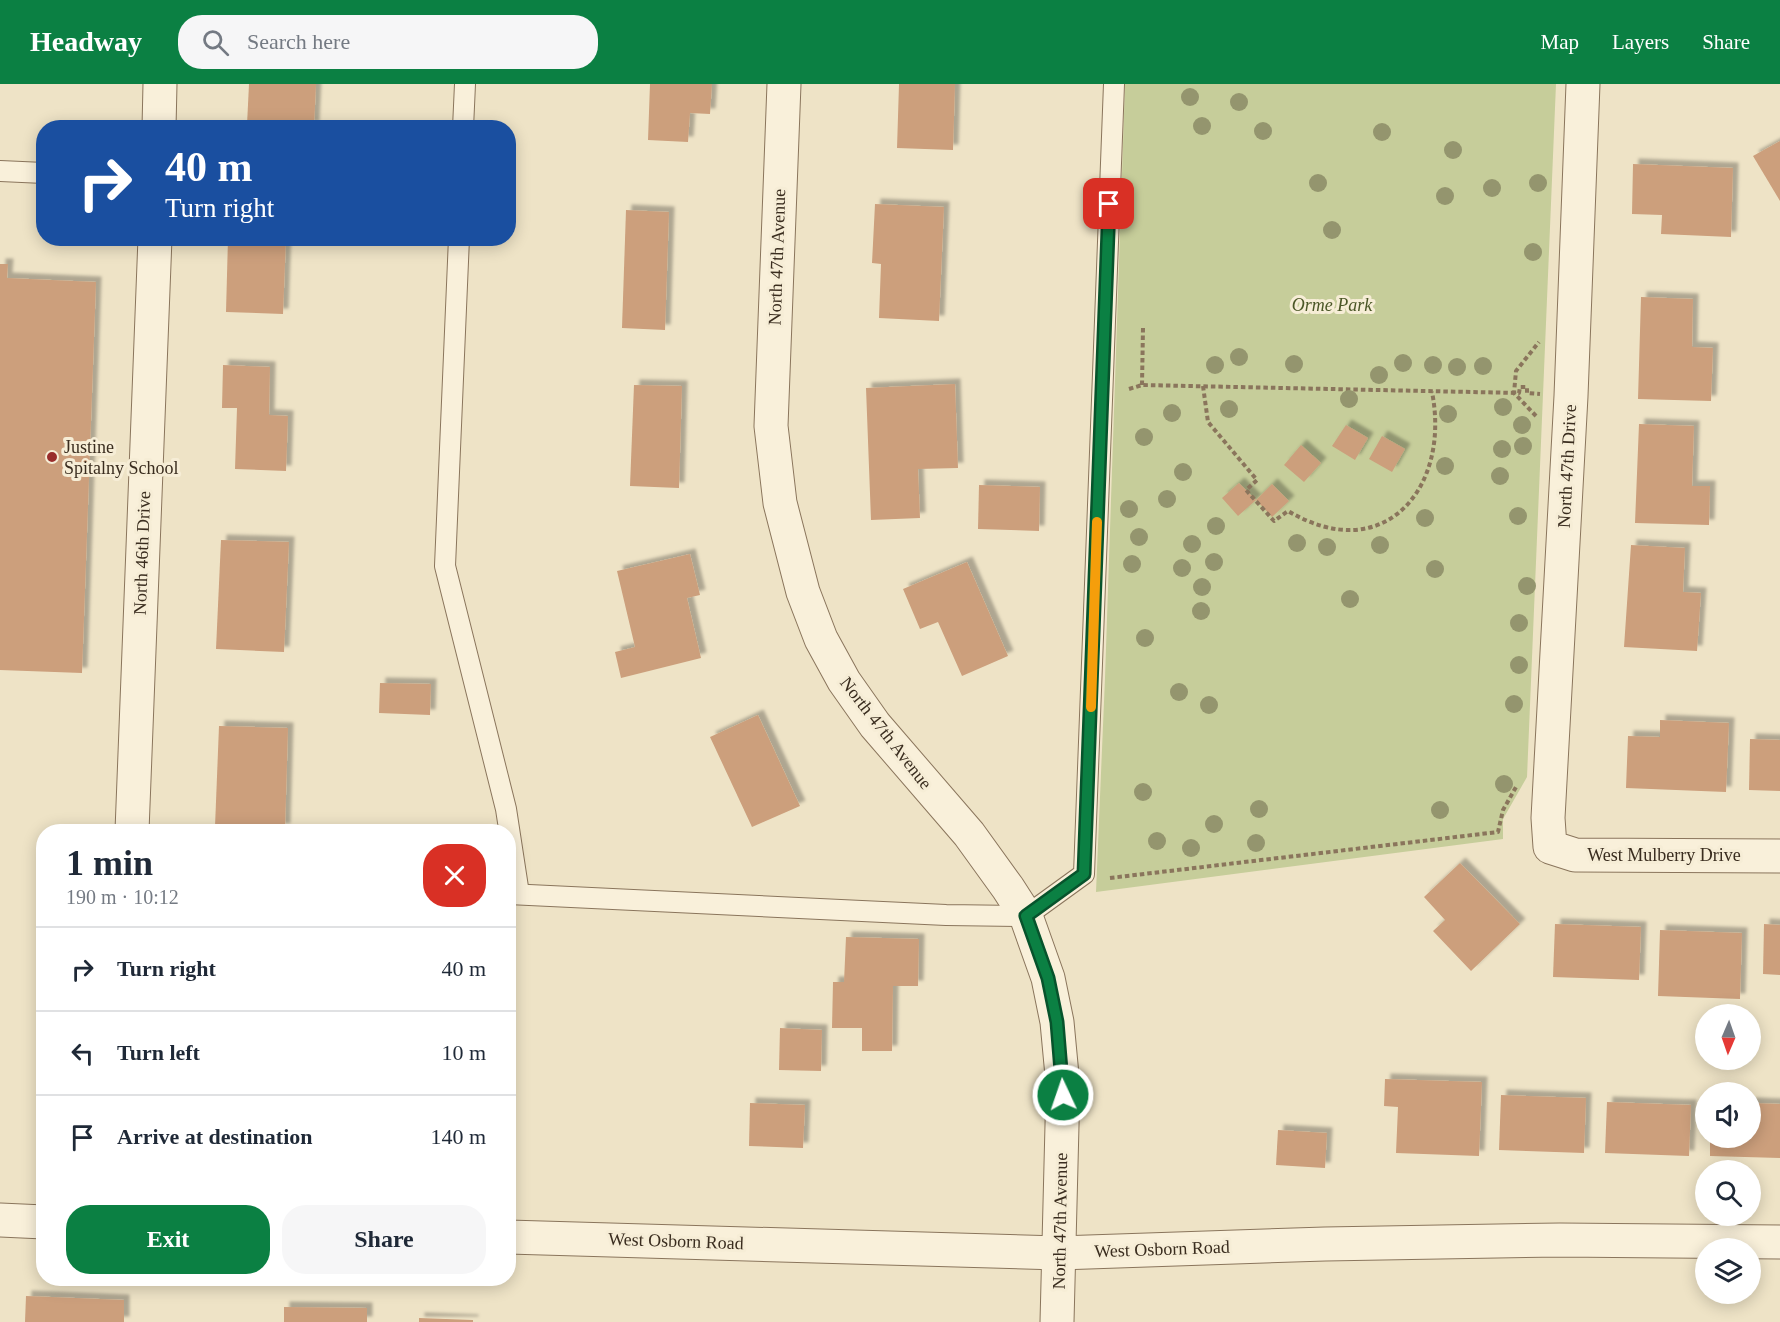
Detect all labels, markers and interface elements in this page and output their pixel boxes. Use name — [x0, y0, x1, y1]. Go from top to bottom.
search box — [178, 15, 598, 69]
text: Headway — [30, 26, 142, 57]
icon: search — [199, 26, 232, 59]
text: Search here — [247, 29, 350, 54]
text: Map — [1541, 30, 1579, 54]
text: Layers — [1612, 30, 1669, 54]
text: Share — [1702, 30, 1750, 54]
icon: right — [66, 144, 144, 222]
text: 40 m — [165, 144, 253, 190]
pin — [1083, 178, 1134, 229]
icon: arrive — [1092, 187, 1125, 220]
street label: North 47th Avenue — [765, 188, 789, 326]
text: Turn right — [165, 193, 274, 223]
park label: Orme Park — [1292, 295, 1373, 315]
street label: North 47th Drive — [1554, 404, 1580, 528]
place label: Justine Spitalny School — [64, 437, 179, 478]
marker: Justine Spitalny School — [45, 450, 59, 464]
street label: North 46th Drive — [130, 491, 154, 615]
street label: North 47th Avenue — [836, 673, 936, 793]
text: 1 min — [66, 843, 153, 883]
button: close — [423, 844, 486, 907]
street label: West Mulberry Drive — [1587, 845, 1741, 865]
text: 190 m · 10:12 — [66, 886, 179, 908]
icon: right — [66, 953, 99, 986]
text: Turn right — [117, 956, 216, 981]
text: 40 m — [441, 956, 486, 981]
north arrow — [1695, 1004, 1761, 1070]
map controls — [1695, 1004, 1761, 1304]
icon: left — [66, 1037, 99, 1070]
text: Turn left — [117, 1040, 200, 1065]
text: 10 m — [441, 1040, 486, 1065]
position arrow — [1031, 1063, 1095, 1127]
button: sound — [1695, 1082, 1761, 1148]
icon: arrive — [66, 1121, 99, 1154]
text: Arrive at destination — [117, 1124, 313, 1149]
text: 140 m — [430, 1124, 486, 1149]
street label: North 47th Avenue — [1049, 1153, 1071, 1289]
button: search — [1695, 1160, 1761, 1226]
button: Exit — [66, 1205, 270, 1274]
button: Share — [282, 1205, 486, 1274]
street label: West Osborn Road — [608, 1229, 744, 1253]
street label: West Osborn Road — [1094, 1237, 1230, 1261]
button: layers — [1695, 1238, 1761, 1304]

